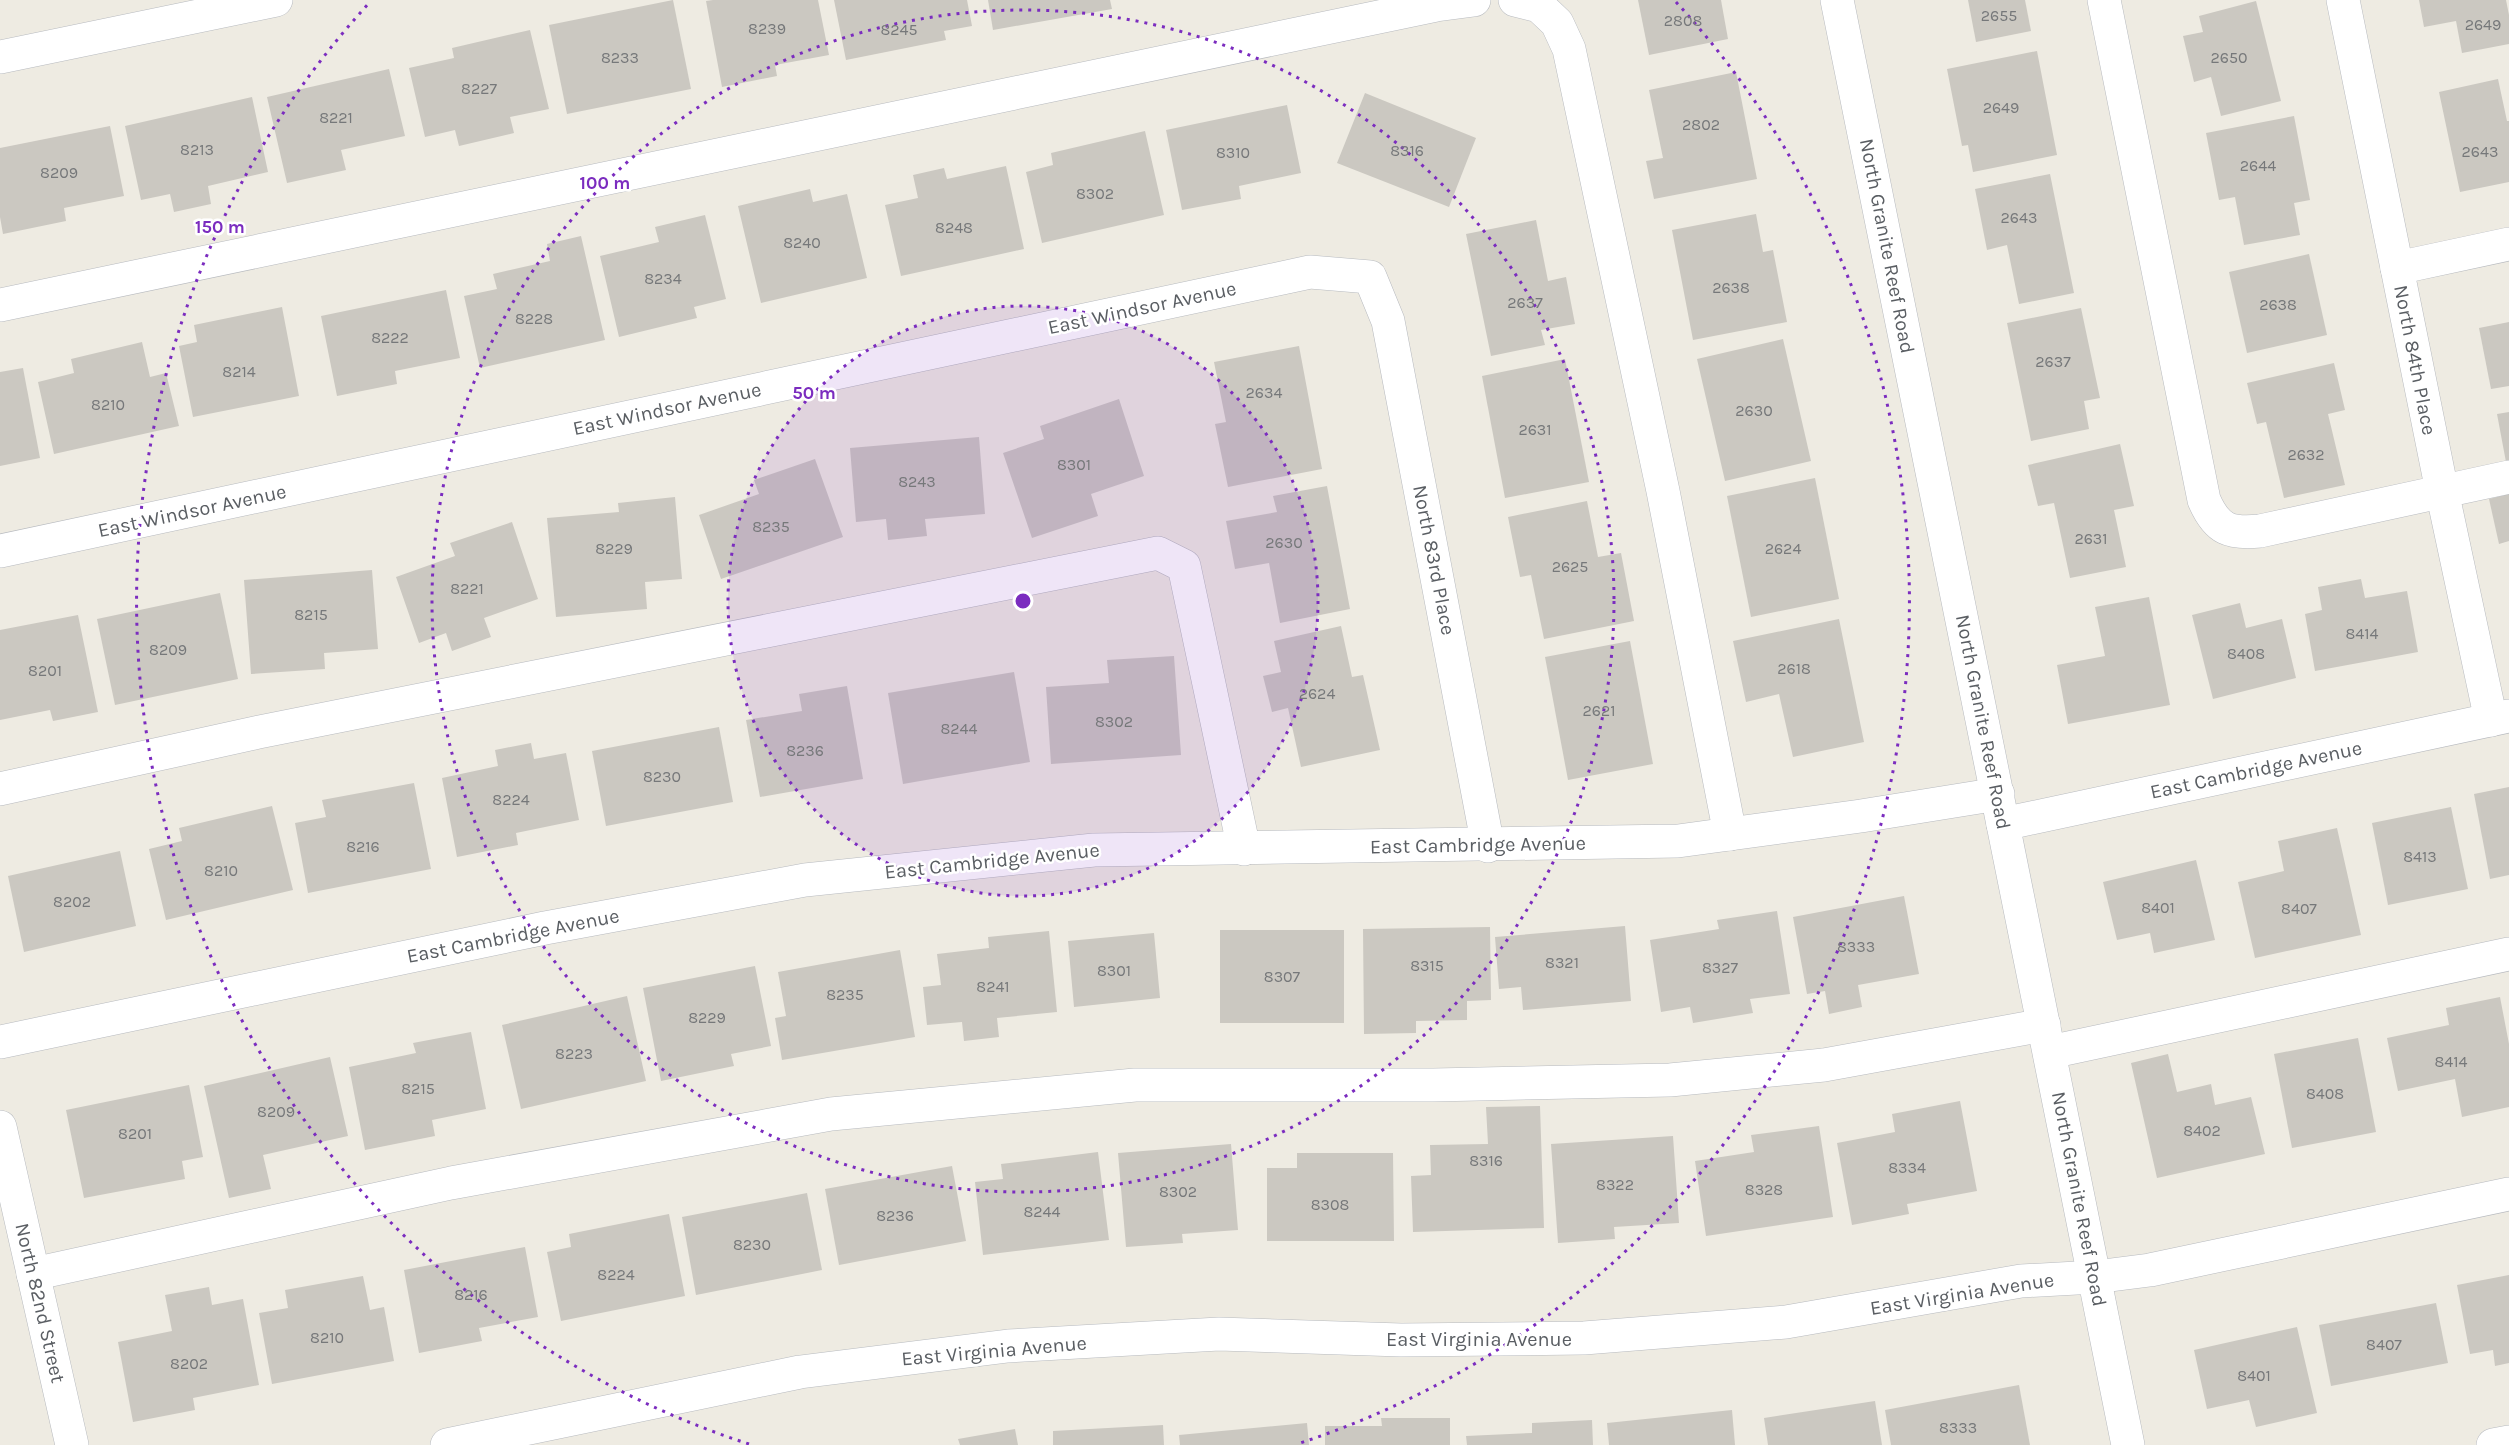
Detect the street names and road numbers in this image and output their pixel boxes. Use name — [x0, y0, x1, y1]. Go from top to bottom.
street label: North Granite Reef Road — [1855, 137, 1919, 355]
street label: East Windsor Avenue — [1046, 277, 1238, 339]
street label: North 84th Place — [2389, 283, 2441, 437]
street label: East Windsor Avenue — [571, 378, 763, 440]
street label: East Windsor Avenue — [96, 480, 288, 542]
street label: North 83rd Place — [1408, 483, 1460, 637]
street label: North Granite Reef Road — [1951, 613, 2015, 831]
street label: East Cambridge Avenue — [2148, 736, 2364, 804]
street label: East Cambridge Avenue — [1370, 832, 1586, 858]
street label: East Cambridge Avenue — [883, 838, 1101, 884]
street label: East Cambridge Avenue — [405, 904, 621, 968]
street label: North Granite Reef Road — [2047, 1090, 2111, 1308]
street label: North 82nd Street — [10, 1221, 70, 1386]
street label: East Virginia Avenue — [1868, 1268, 2056, 1320]
street label: East Virginia Avenue — [1386, 1328, 1572, 1351]
street label: East Virginia Avenue — [900, 1331, 1088, 1371]

